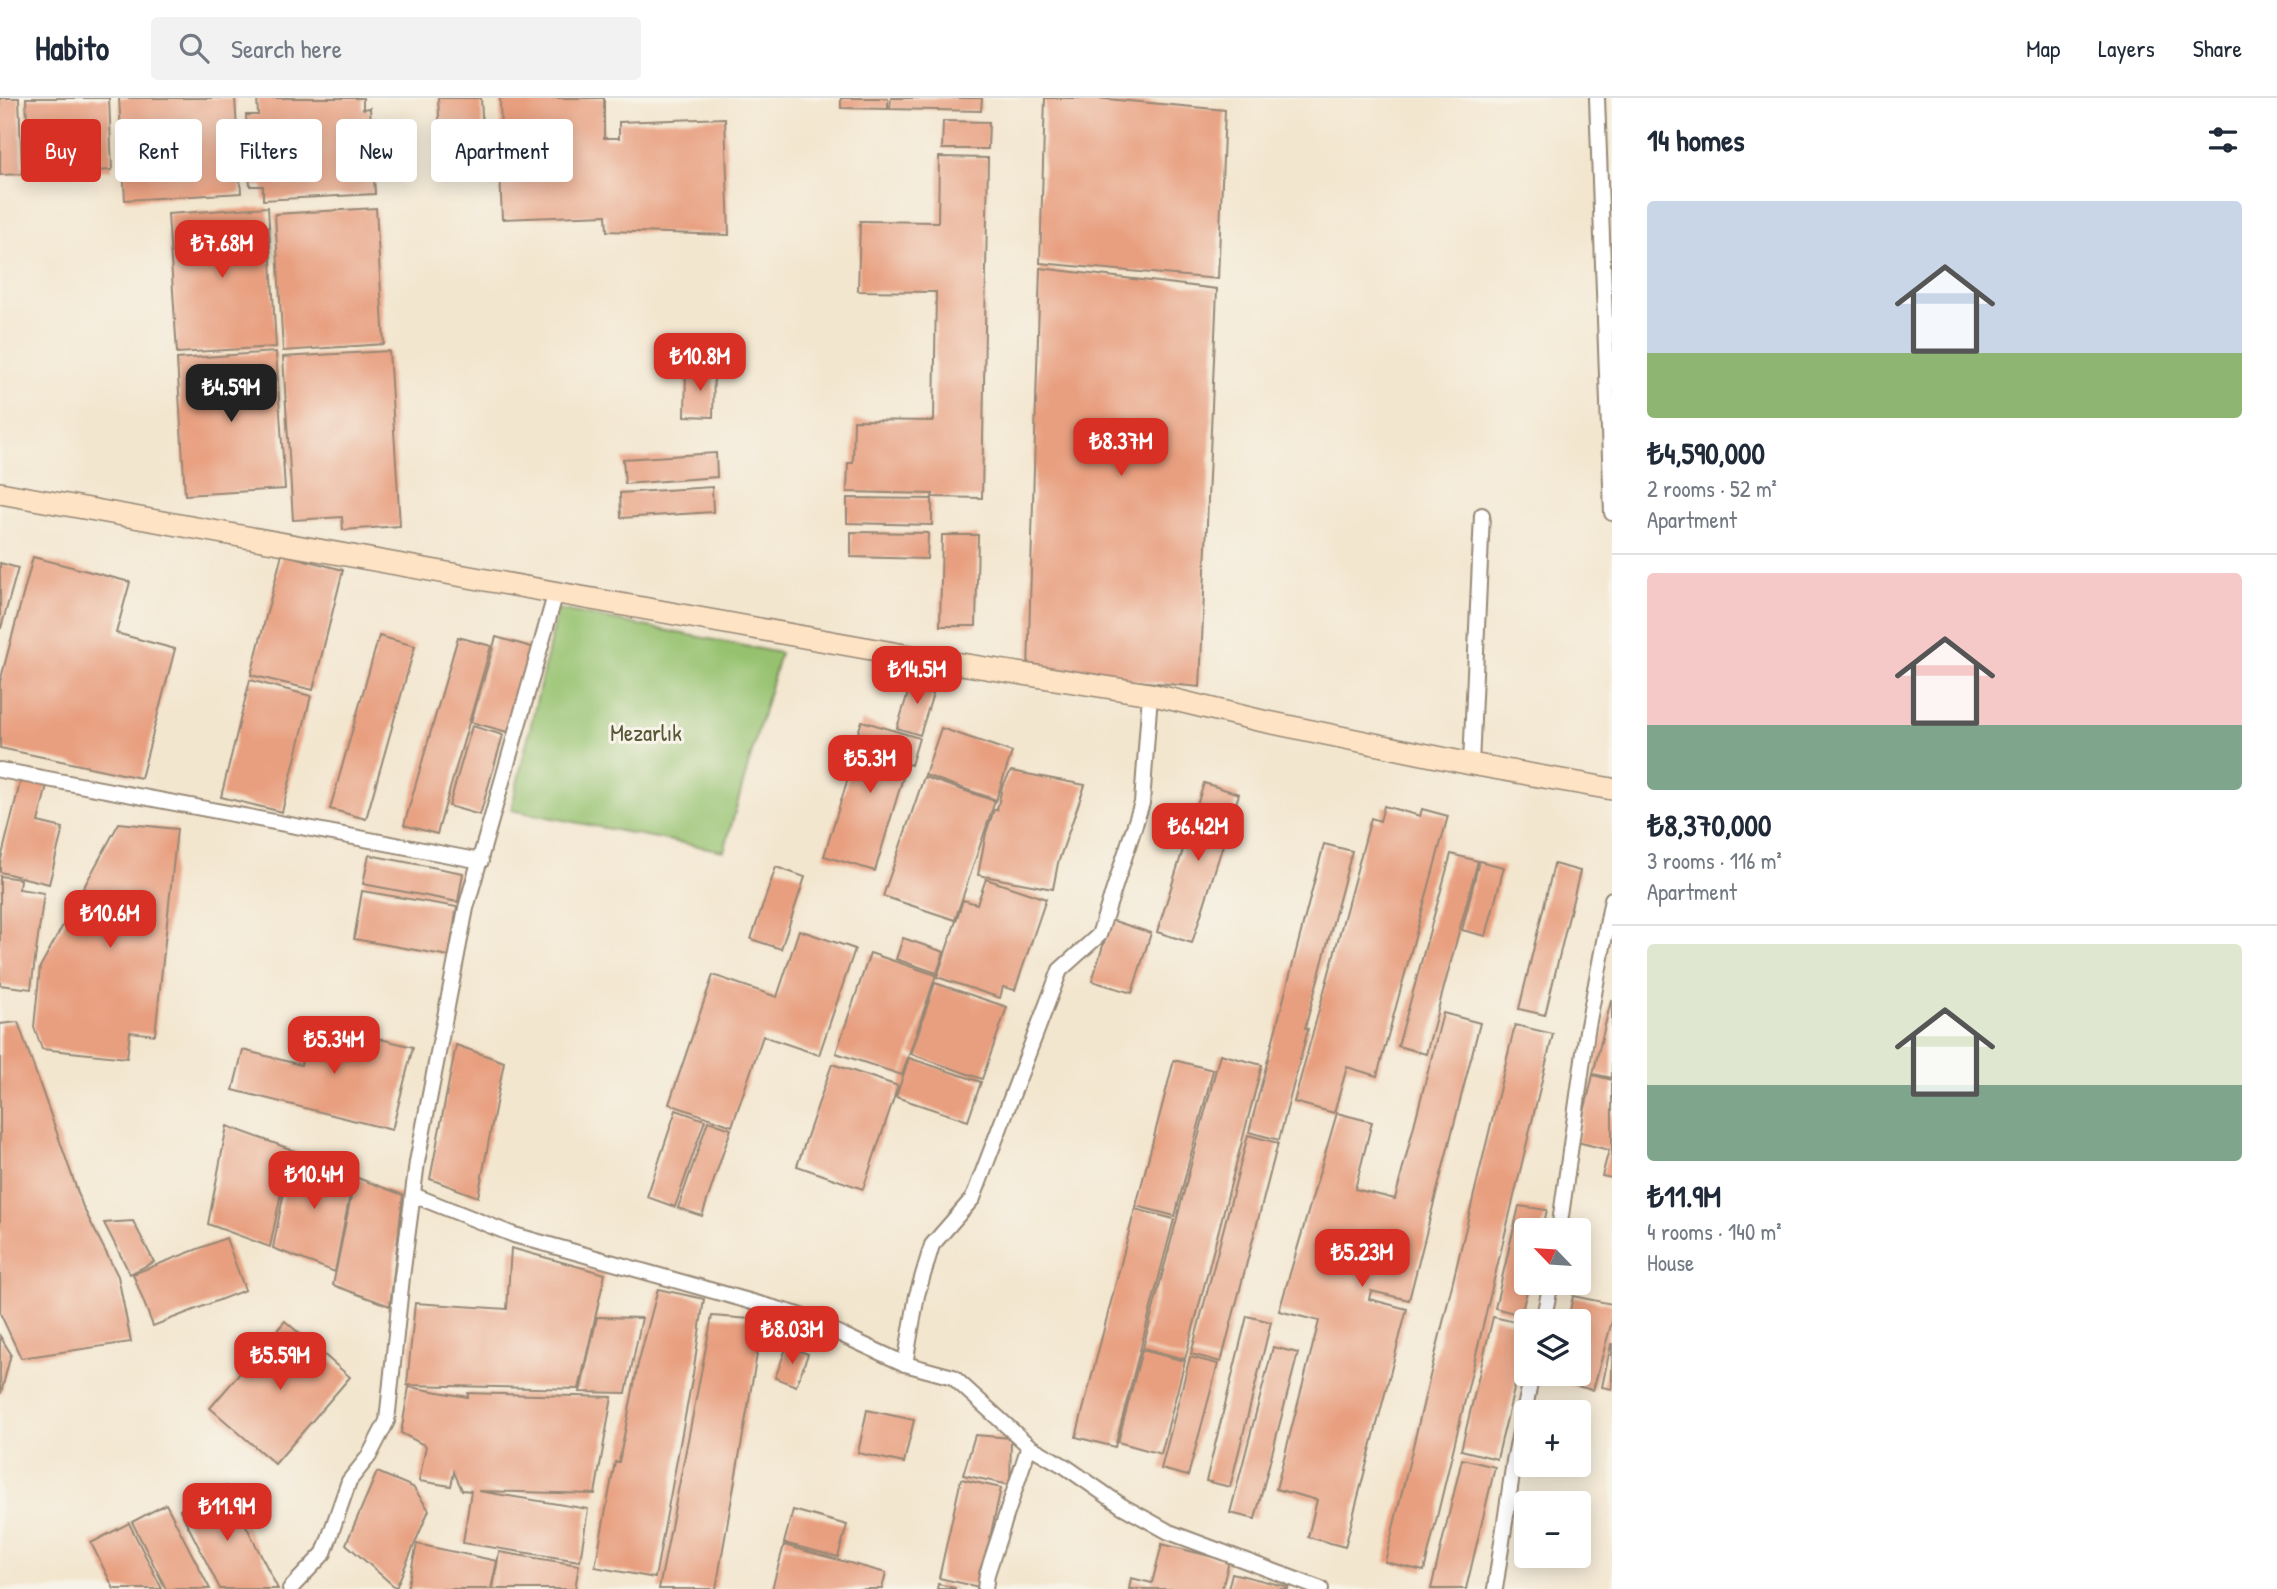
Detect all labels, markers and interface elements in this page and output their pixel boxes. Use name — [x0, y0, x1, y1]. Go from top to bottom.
search box — [151, 17, 641, 80]
text: Habito — [35, 26, 109, 70]
icon: search — [175, 29, 213, 67]
text: Search here — [231, 31, 342, 66]
text: Map — [2026, 32, 2060, 64]
text: Layers — [2098, 32, 2155, 64]
text: Share — [2193, 32, 2242, 64]
chip: Buy — [21, 119, 101, 182]
chip: Rent — [115, 119, 202, 182]
chip: Filters — [216, 119, 322, 182]
chip: New — [336, 119, 417, 182]
chip: Apartment — [431, 119, 573, 182]
text: 14 homes — [1647, 120, 1745, 160]
icon: filters — [2204, 121, 2242, 159]
pin: ₺7.68M — [165, 220, 279, 280]
text: ₺7.68M — [191, 227, 253, 258]
icon: home — [1882, 246, 2008, 372]
pin: ₺10.8M — [643, 334, 757, 393]
text: ₺10.8M — [670, 340, 730, 371]
pin: ₺4.59M — [174, 364, 288, 424]
text: ₺4.59M — [202, 371, 260, 402]
pin: ₺8.37M — [1064, 418, 1178, 478]
text: ₺8.37M — [1089, 425, 1153, 456]
text: ₺4,590,000 — [1647, 433, 1765, 473]
text: 2 rooms · 52 m² — [1647, 473, 1777, 504]
text: Apartment — [1647, 504, 1737, 535]
icon: home — [1882, 618, 2008, 744]
pin: ₺14.5M — [860, 646, 974, 706]
text: ₺14.5M — [888, 653, 946, 684]
park label: Mezarlık — [610, 717, 682, 748]
pin: ₺5.3M — [821, 736, 919, 795]
text: ₺5.3M — [844, 742, 896, 773]
pin: ₺6.42M — [1141, 804, 1255, 863]
text: ₺8,370,000 — [1647, 805, 1771, 845]
text: ₺6.42M — [1168, 810, 1228, 841]
text: 3 rooms · 116 m² — [1647, 845, 1782, 876]
text: Apartment — [1647, 876, 1737, 907]
pin: ₺10.6M — [53, 890, 167, 950]
text: ₺10.6M — [80, 897, 140, 928]
icon: home — [1882, 989, 2008, 1115]
pin: ₺5.34M — [277, 1016, 391, 1076]
text: ₺5.34M — [304, 1023, 364, 1054]
pin: ₺10.4M — [257, 1152, 371, 1211]
text: ₺10.4M — [284, 1158, 344, 1189]
text: ₺11.9M — [1647, 1176, 1721, 1216]
text: 4 rooms · 140 m² — [1647, 1216, 1781, 1247]
north arrow — [1514, 1218, 1591, 1295]
map controls — [1514, 1218, 1591, 1568]
pin: ₺5.23M — [1305, 1230, 1419, 1289]
text: ₺5.23M — [1331, 1236, 1393, 1267]
text: House — [1647, 1247, 1694, 1278]
pin: ₺8.03M — [735, 1306, 849, 1366]
button: layers — [1514, 1309, 1591, 1386]
text: ₺8.03M — [761, 1313, 823, 1344]
pin: ₺5.59M — [223, 1332, 337, 1392]
text: ₺5.59M — [250, 1339, 310, 1370]
button: + — [1514, 1400, 1591, 1477]
pin: ₺11.9M — [170, 1484, 284, 1543]
text: ₺11.9M — [199, 1490, 255, 1521]
button: − — [1514, 1491, 1591, 1568]

